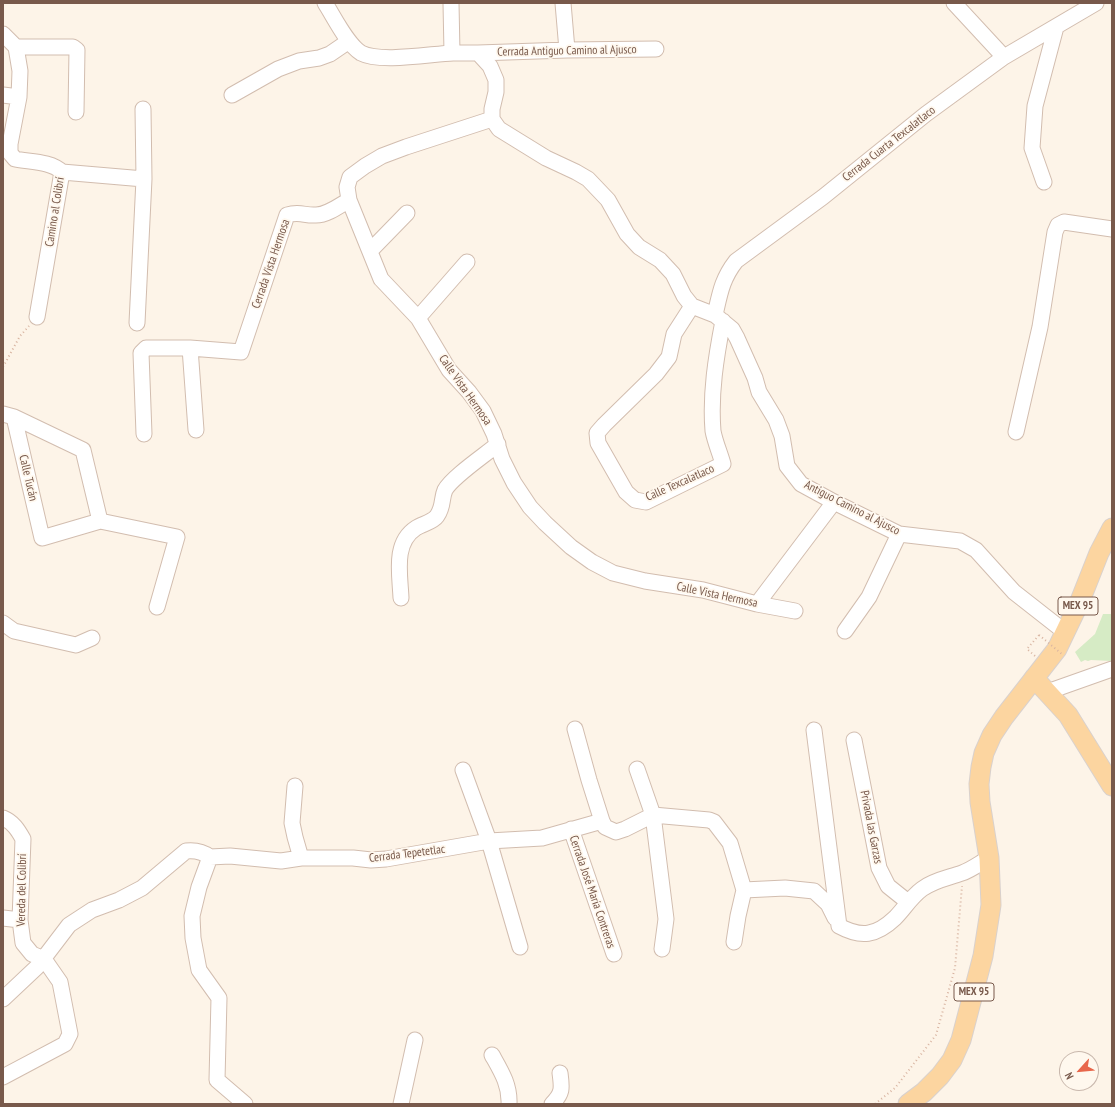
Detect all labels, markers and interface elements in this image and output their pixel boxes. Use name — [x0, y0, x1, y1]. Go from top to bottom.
street label: Cerrada Antiguo Camino al Ajusco — [497, 43, 637, 59]
street label: Cerrada Cuarta Texcalatlaco — [840, 103, 938, 185]
street label: Camino al Colibrí — [42, 176, 68, 248]
street label: Cerrada Vista Hermosa — [249, 217, 293, 311]
street label: Calle Vista Hermosa — [435, 352, 495, 428]
street label: Calle Tucán — [16, 453, 40, 503]
street label: Calle Texcalatlaco — [643, 461, 717, 505]
street label: Antiguo Camino al Ajusco — [802, 478, 902, 538]
street label: Calle Vista Hermosa — [675, 579, 759, 611]
road number: MEX 95 — [1058, 597, 1098, 615]
street label: Privada las Garzas — [857, 789, 885, 865]
street label: Cerrada José María Contreras — [566, 834, 618, 950]
street label: Cerrada Tepetetlac — [368, 842, 446, 866]
street label: Vereda del Colibrí — [14, 853, 30, 927]
road number: MEX 95 — [954, 983, 994, 1001]
north arrow — [1059, 1051, 1099, 1091]
text: N — [1062, 1070, 1077, 1082]

